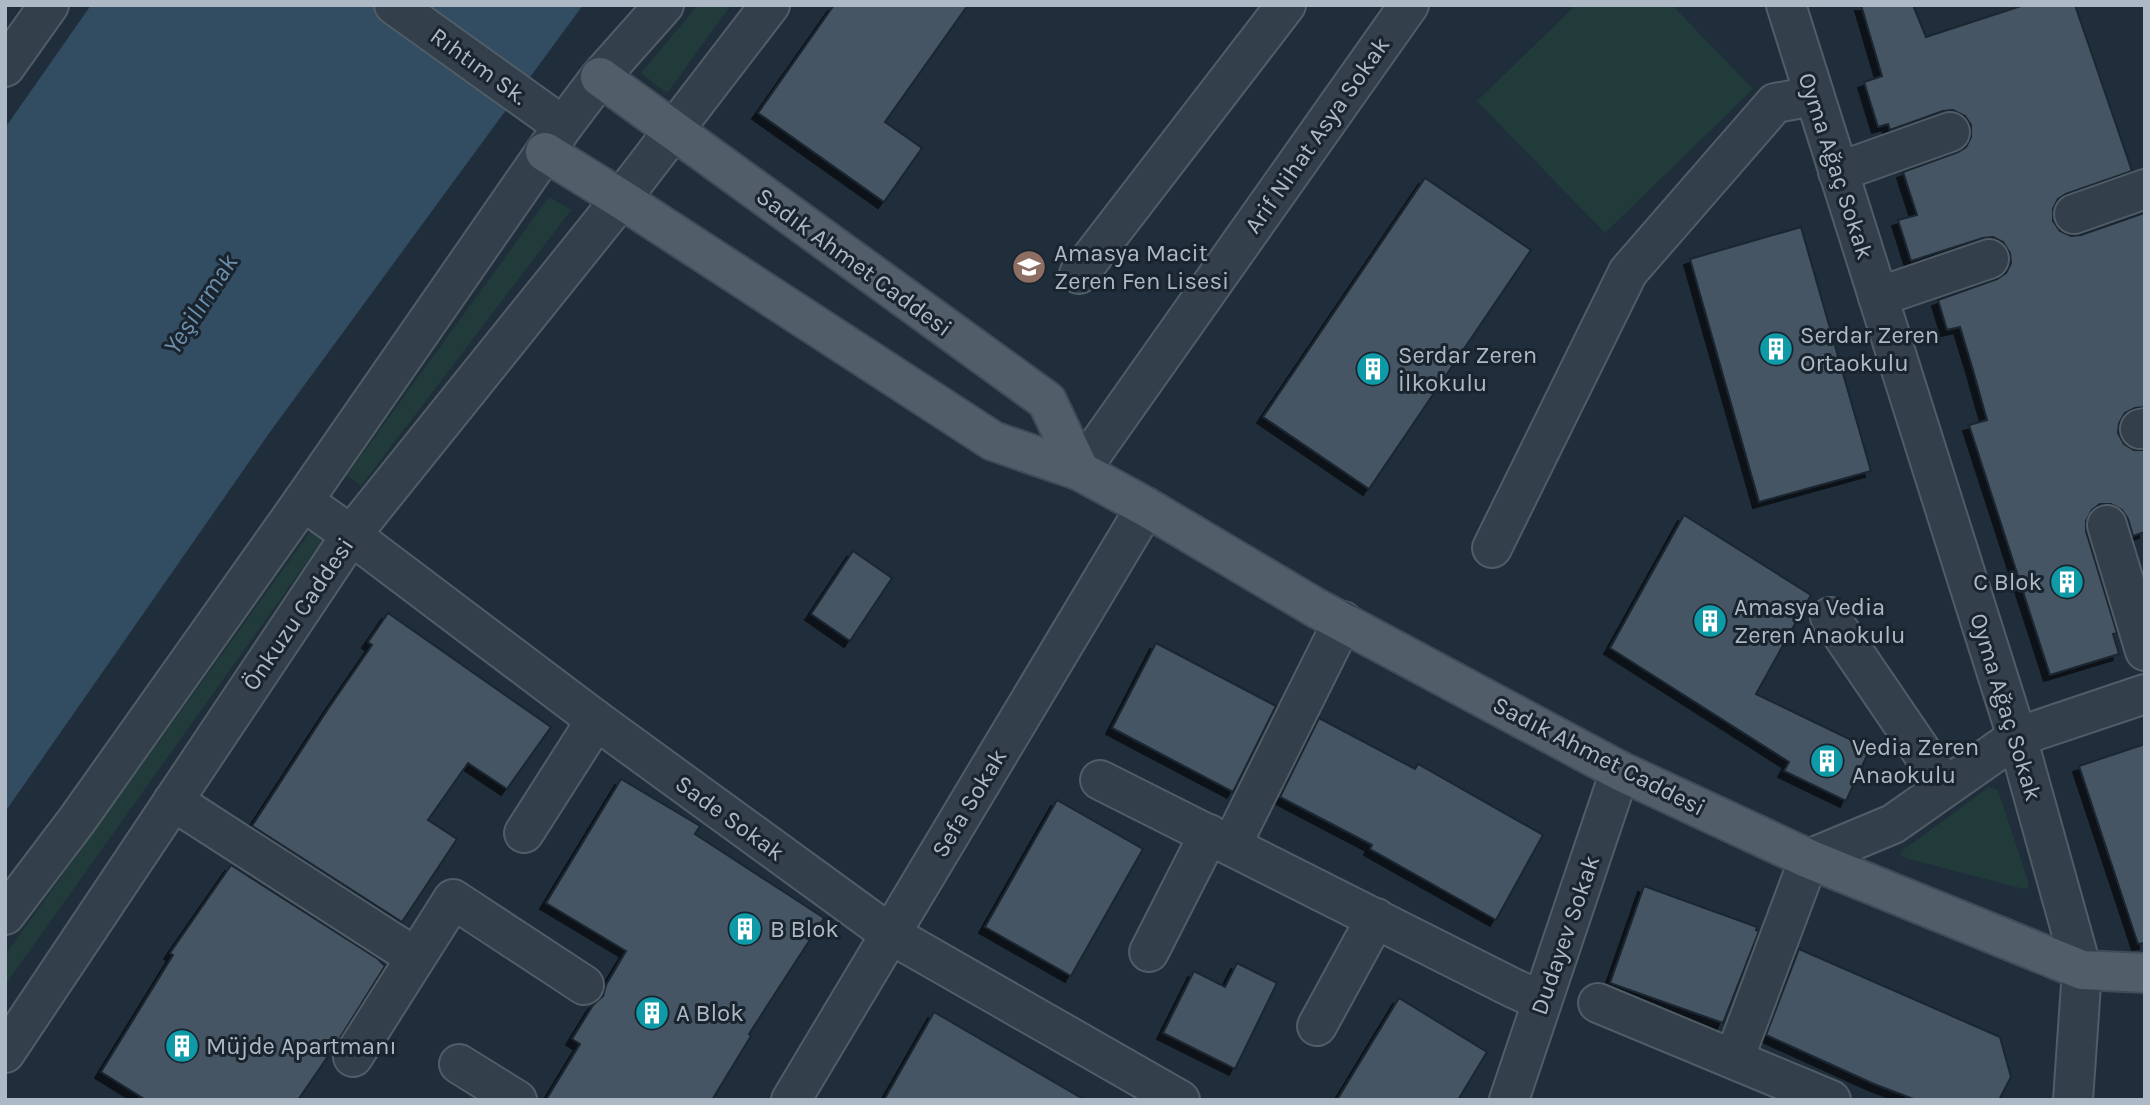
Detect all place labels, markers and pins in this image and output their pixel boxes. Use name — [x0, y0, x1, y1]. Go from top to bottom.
place label: Amasya Macit Zeren Fen Lisesi — [1054, 239, 1229, 295]
school or university icon: Amasya Macit Zeren Fen Lisesi — [1010, 248, 1048, 286]
place label: Serdar Zeren Ortaokulu — [1800, 321, 1939, 377]
building icon: Serdar Zeren Ortaokulu — [1757, 330, 1795, 368]
place label: Serdar Zeren İlkokulu — [1398, 341, 1537, 397]
building icon: Serdar Zeren İlkokulu — [1354, 350, 1392, 388]
building icon: C Blok — [2048, 563, 2086, 601]
place label: C Blok — [1973, 568, 2042, 596]
place label: Amasya Vedia Zeren Anaokulu — [1734, 593, 1906, 649]
building icon: Amasya Vedia Zeren Anaokulu — [1691, 602, 1729, 640]
place label: Vedia Zeren Anaokulu — [1852, 733, 1979, 789]
building icon: Vedia Zeren Anaokulu — [1808, 742, 1846, 780]
building icon: B Blok — [726, 910, 764, 948]
place label: B Blok — [770, 915, 839, 943]
building icon: A Blok — [633, 994, 671, 1032]
place label: A Blok — [676, 999, 744, 1027]
building icon: Müjde Apartmanı — [163, 1027, 201, 1065]
place label: Müjde Apartmanı — [206, 1032, 397, 1060]

